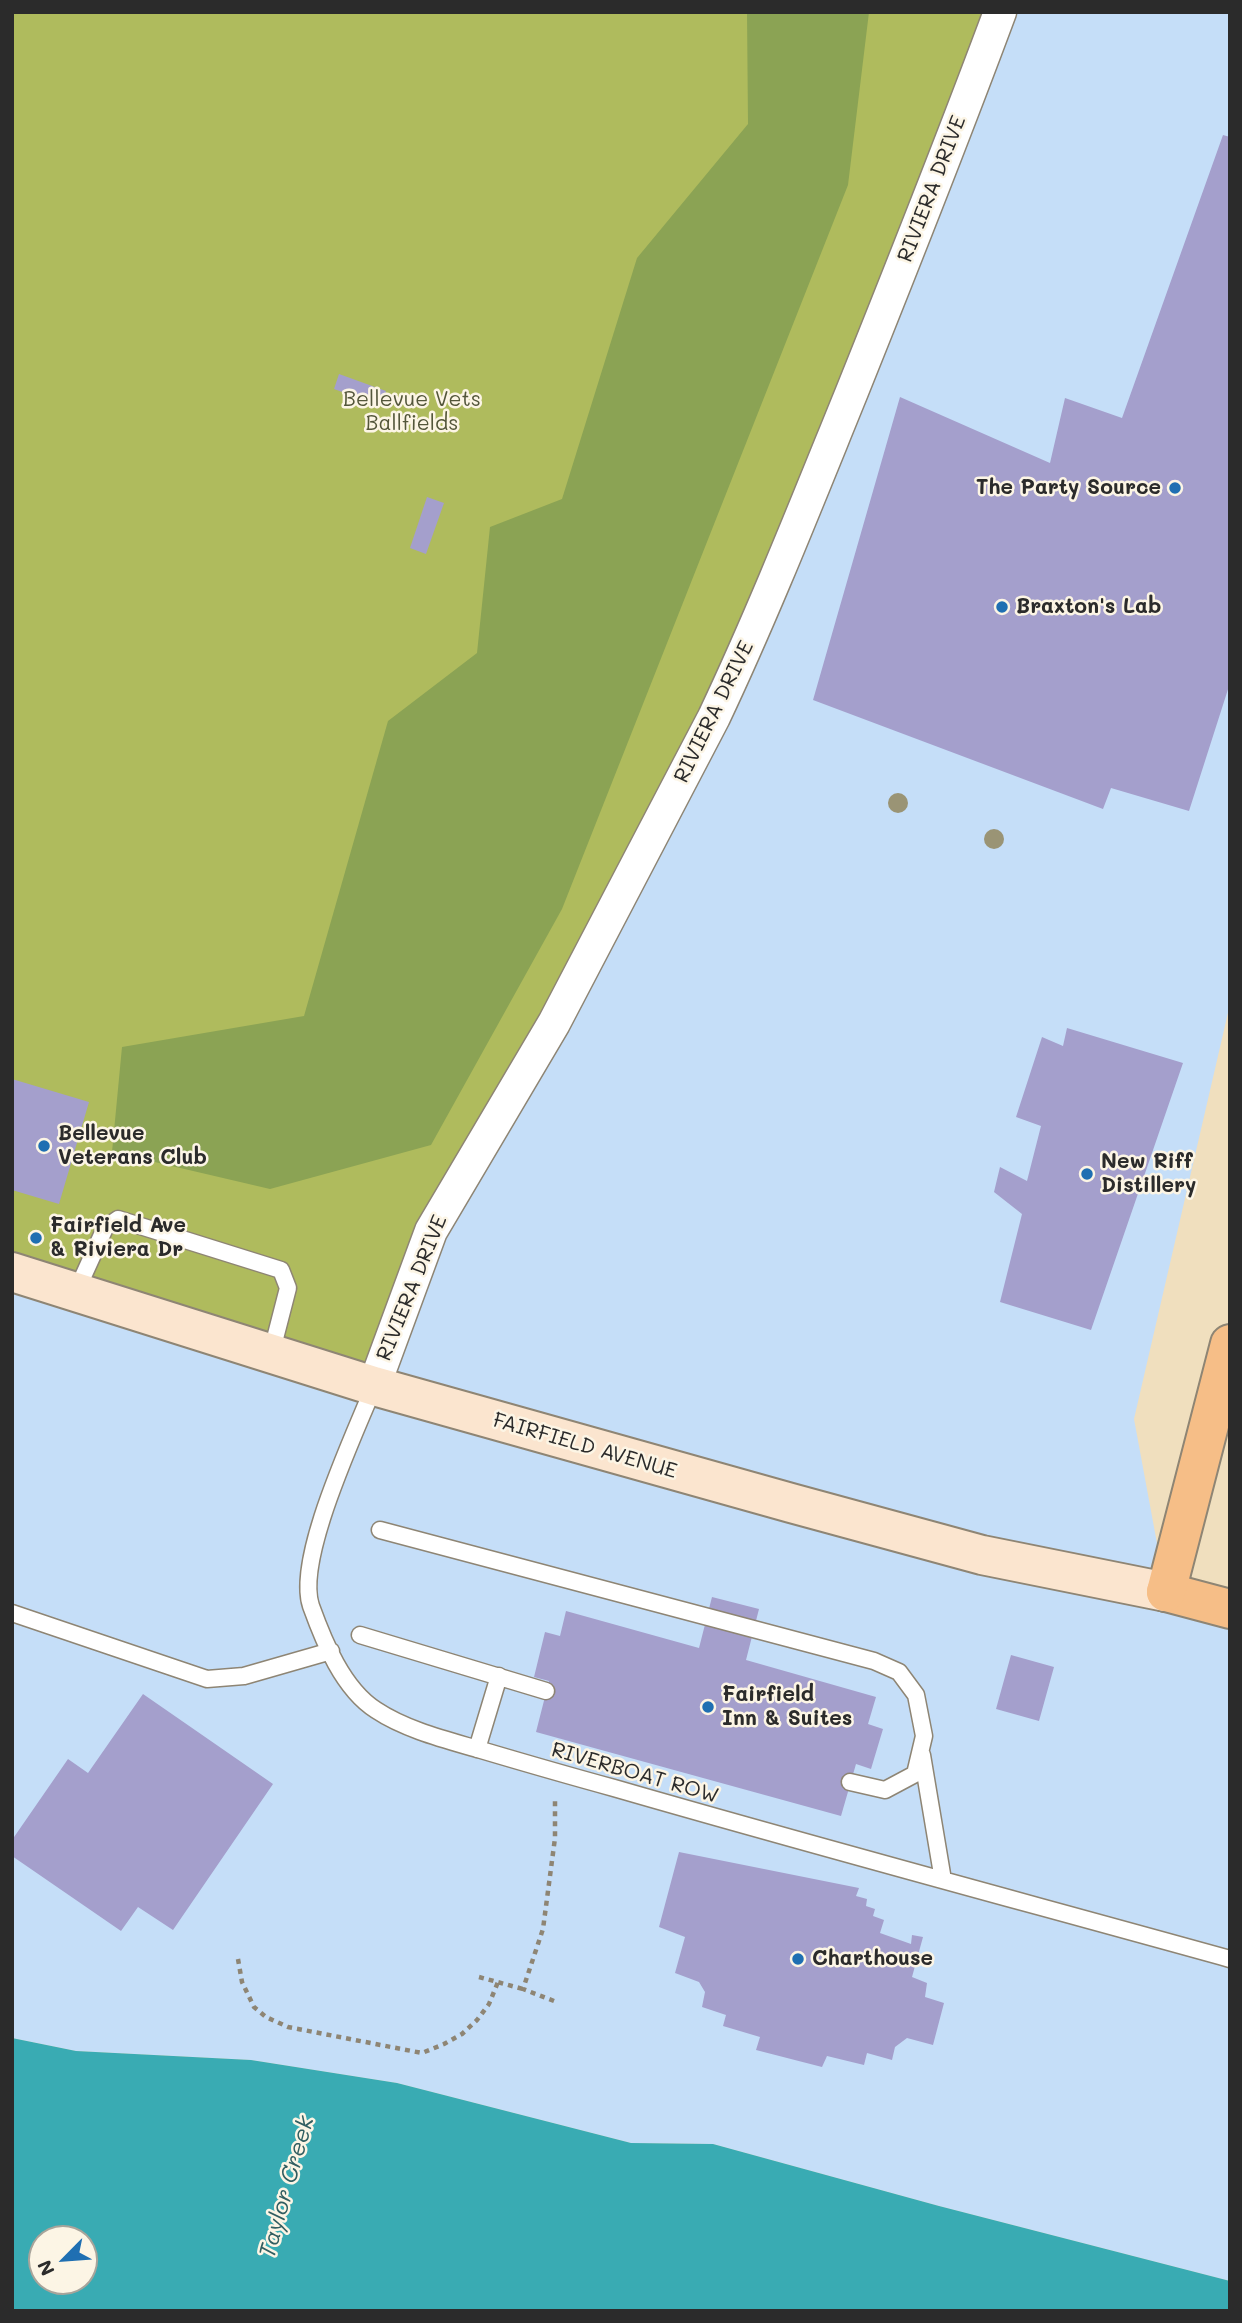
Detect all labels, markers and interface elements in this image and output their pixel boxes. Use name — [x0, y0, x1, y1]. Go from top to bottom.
street label: RIVIERA DRIVE — [893, 112, 971, 266]
park label: Bellevue Vets Ballfields — [343, 387, 481, 437]
place label: The Party Source — [976, 475, 1161, 501]
marker: The Party Source — [1167, 480, 1183, 496]
place label: Braxton's Lab — [1016, 594, 1161, 620]
marker: Braxton's Lab — [994, 599, 1010, 615]
street label: RIVIERA DRIVE — [669, 637, 759, 787]
place label: Bellevue Veterans Club — [58, 1121, 207, 1171]
marker: Bellevue Veterans Club — [36, 1138, 52, 1154]
place label: New Riff Distillery — [1101, 1149, 1196, 1199]
marker: New Riff Distillery — [1079, 1166, 1095, 1182]
street label: RIVIERA DRIVE — [371, 1212, 453, 1364]
place label: Fairfield Ave & Riviera Dr — [50, 1213, 186, 1263]
marker: Fairfield Ave & Riviera Dr — [28, 1230, 44, 1246]
street label: FAIRFIELD AVENUE — [490, 1408, 680, 1484]
place label: Fairfield Inn & Suites — [722, 1682, 852, 1732]
marker: Fairfield Inn & Suites — [700, 1699, 716, 1715]
street label: RIVERBOAT ROW — [548, 1737, 722, 1809]
place label: Charthouse — [812, 1946, 933, 1972]
marker: Charthouse — [790, 1951, 806, 1967]
water label: Taylor Creek — [254, 2113, 320, 2261]
north arrow — [28, 2225, 98, 2295]
text: N — [31, 2256, 60, 2280]

